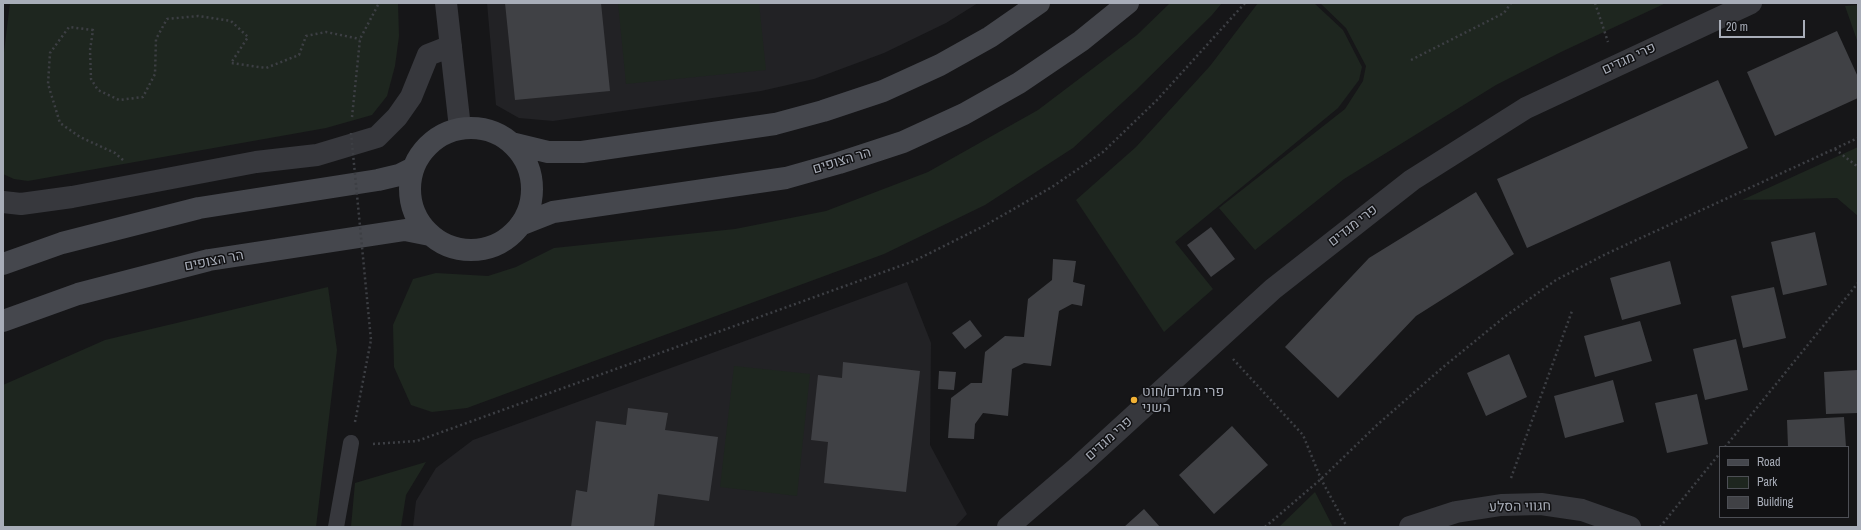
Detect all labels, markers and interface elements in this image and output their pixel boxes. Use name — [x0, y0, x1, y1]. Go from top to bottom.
scale bar — [1721, 12, 1807, 38]
text: 20 m — [1726, 19, 1748, 35]
street label: פרי מגדים — [1599, 39, 1659, 79]
street label: הר הצופים — [811, 144, 873, 178]
street label: פרי מגדים — [1325, 202, 1381, 250]
street label: הר הצופים — [183, 247, 245, 275]
place label: פרי מגדים/חוט השני — [1142, 384, 1224, 416]
marker: פרי מגדים/חוט השני — [1129, 395, 1139, 405]
street label: פרי מגדים — [1082, 413, 1136, 465]
legend — [1719, 446, 1849, 518]
text: Road — [1757, 454, 1781, 470]
text: Park — [1757, 474, 1777, 490]
text: Building — [1757, 494, 1793, 510]
street label: חגווי הסלע — [1489, 498, 1551, 516]

